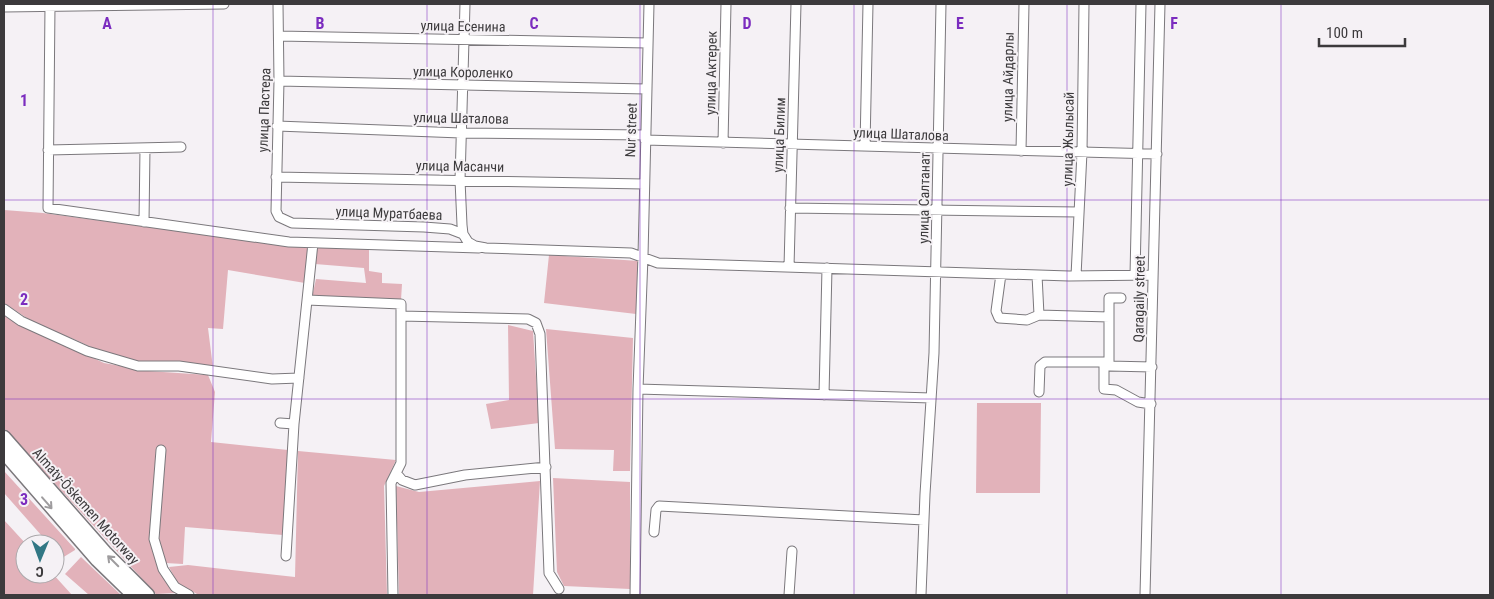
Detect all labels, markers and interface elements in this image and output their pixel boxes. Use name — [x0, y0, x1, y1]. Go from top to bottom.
text: A — [102, 14, 112, 33]
text: B — [316, 14, 325, 33]
text: C — [529, 14, 539, 33]
text: D — [742, 14, 752, 33]
text: E — [956, 14, 964, 33]
text: F — [1170, 14, 1178, 33]
scale bar — [1319, 15, 1405, 47]
street label: улица Есенина — [420, 17, 506, 35]
text: 100 m — [1326, 24, 1363, 42]
street label: улица Актерек — [702, 31, 720, 115]
street label: улица Айдарлы — [999, 32, 1017, 122]
street label: улица Короленко — [413, 63, 513, 81]
street label: улица Пастера — [255, 67, 273, 153]
text: 1 — [20, 91, 28, 110]
street label: улица Жылысай — [1059, 92, 1077, 186]
street label: улица Билим — [770, 97, 788, 173]
street label: Nur street — [622, 102, 640, 158]
street label: улица Шаталова — [413, 109, 509, 127]
street label: улица Шаталова — [853, 124, 949, 144]
street label: улица Салтанат — [915, 152, 933, 244]
street label: улица Масанчи — [416, 157, 504, 175]
street label: улица Муратбаева — [335, 203, 443, 223]
street label: Qaragaily street — [1130, 255, 1148, 343]
text: 2 — [20, 290, 28, 309]
street label: Almaty-Öskemen Motorway — [29, 444, 143, 568]
text: 3 — [20, 490, 28, 509]
one-way arrow — [42, 496, 53, 509]
north arrow — [15, 534, 65, 584]
one-way arrow — [107, 555, 119, 567]
text: С — [36, 564, 44, 580]

